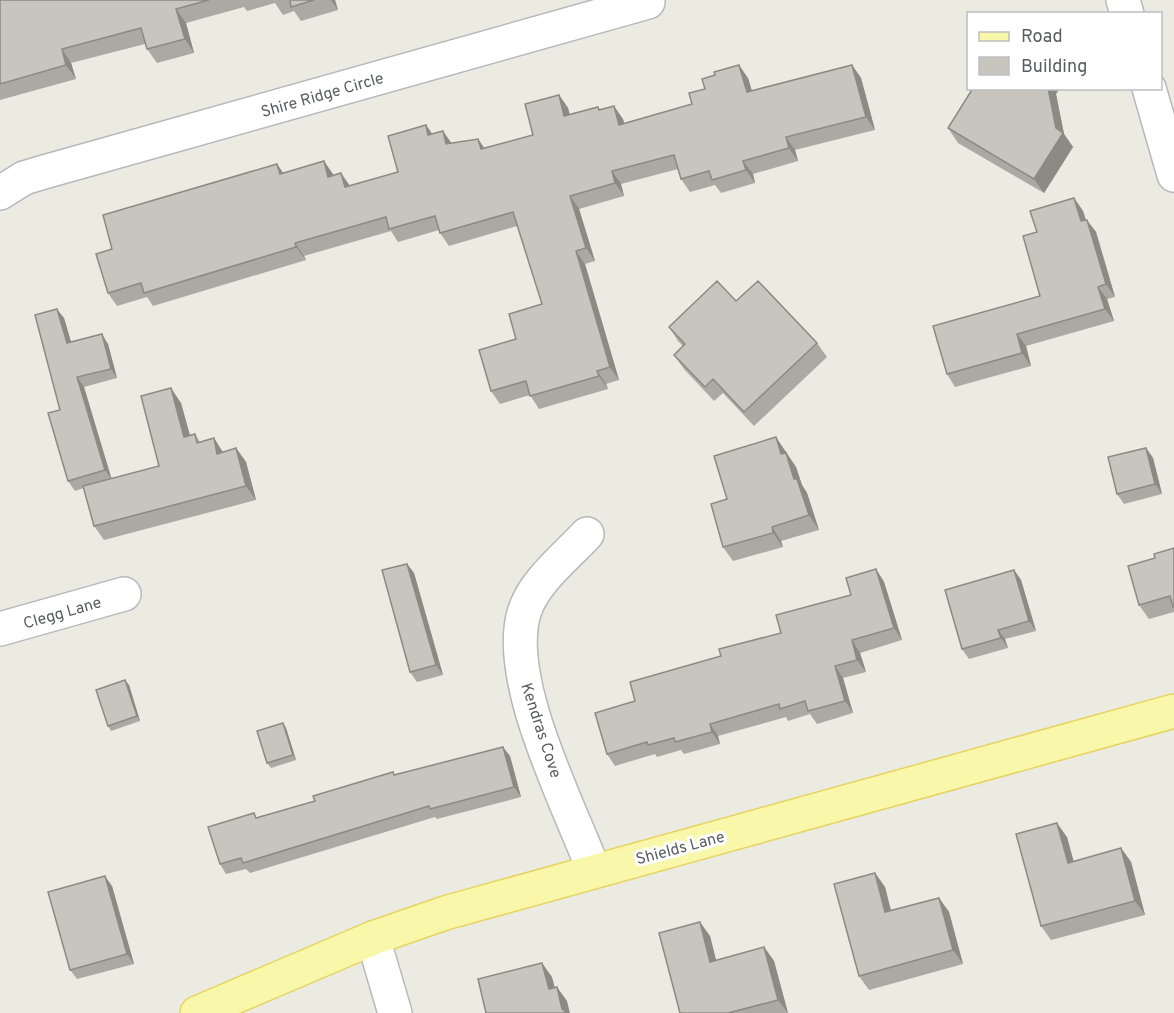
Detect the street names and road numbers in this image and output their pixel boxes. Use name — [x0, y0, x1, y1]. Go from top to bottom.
street label: Shire Ridge Circle — [259, 69, 386, 123]
street label: Clegg Lane — [21, 593, 104, 635]
street label: Kendras Cove — [515, 681, 565, 781]
street label: Shields Lane — [634, 827, 727, 870]

